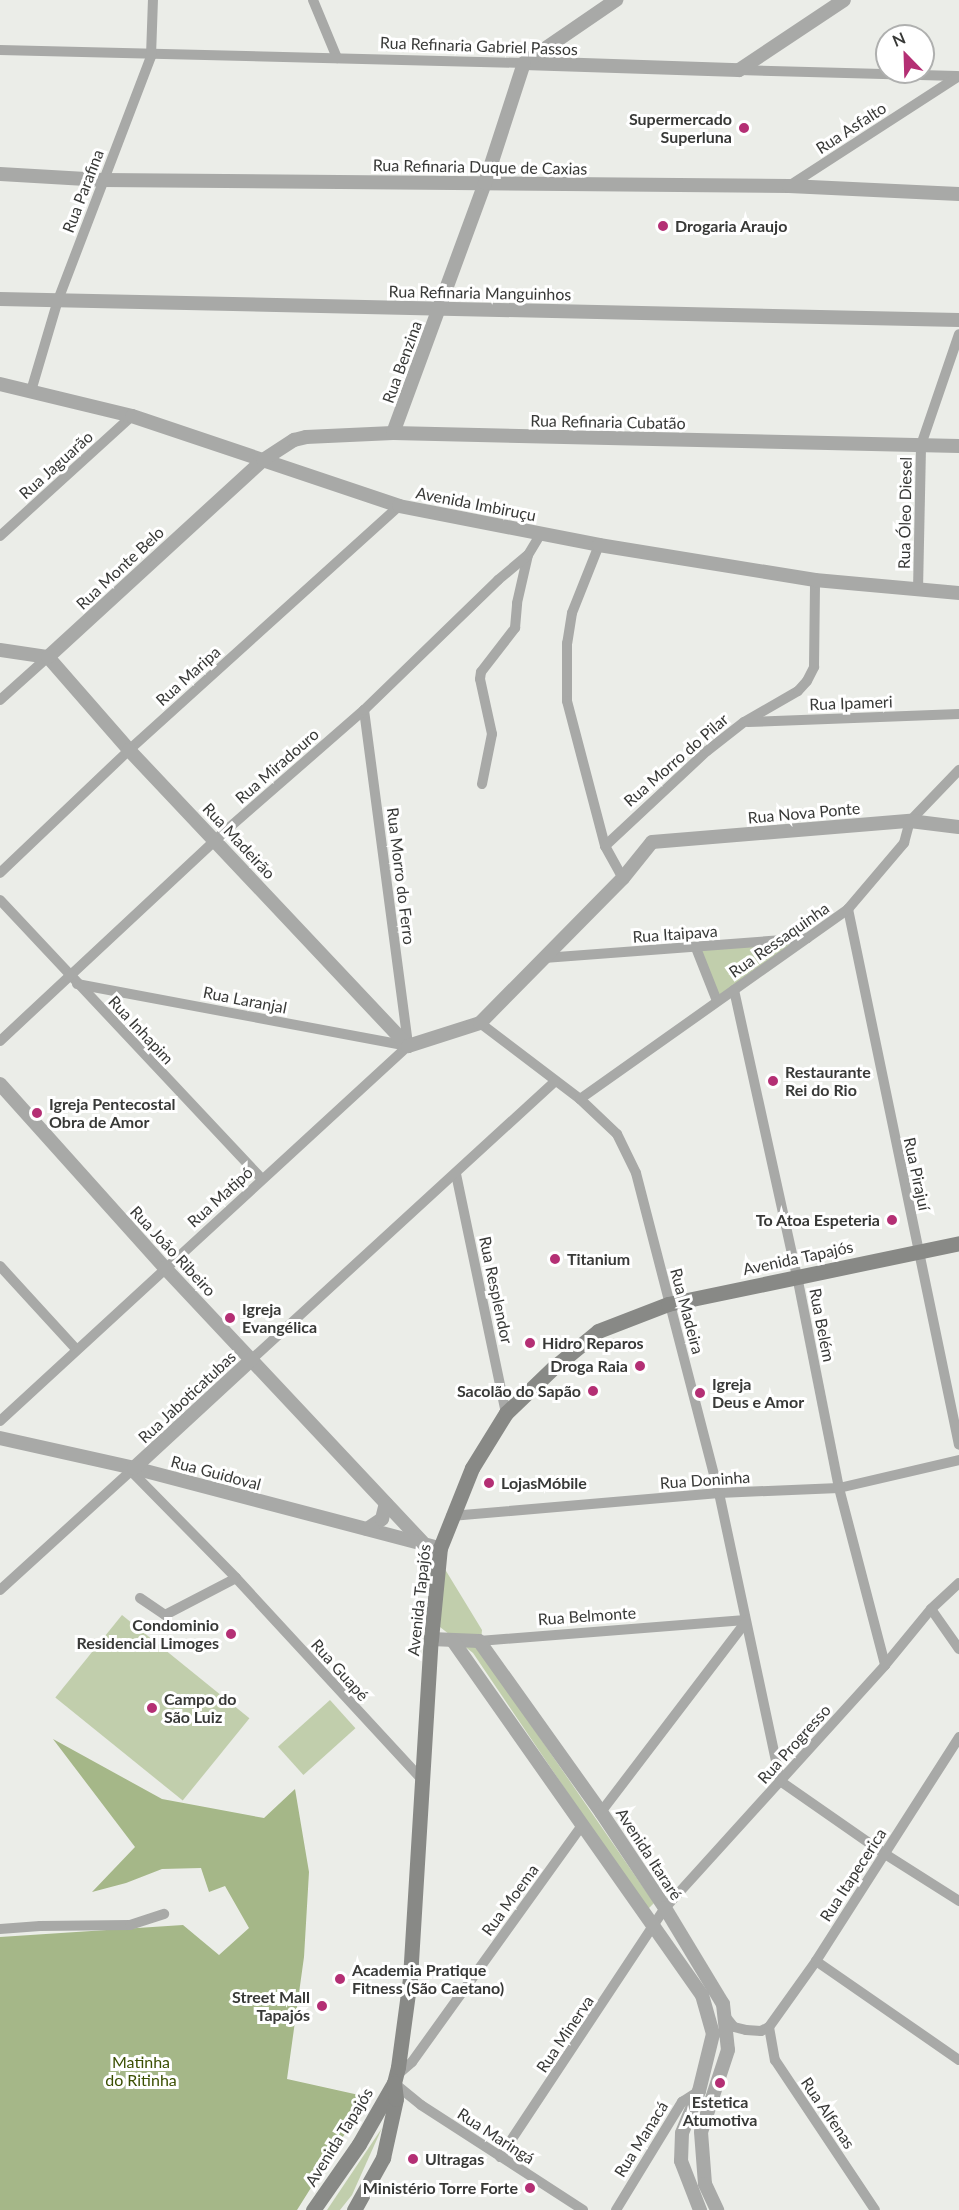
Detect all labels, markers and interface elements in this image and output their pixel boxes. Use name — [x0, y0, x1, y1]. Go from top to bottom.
north arrow — [875, 24, 935, 84]
text: N — [889, 28, 908, 50]
street label: Rua Refinaria Gabriel Passos — [380, 33, 578, 59]
street label: Rua Asfalto — [812, 98, 890, 158]
place label: Supermercado Superluna — [629, 109, 732, 147]
marker: Supermercado Superluna — [737, 121, 751, 135]
street label: Rua Parafina — [58, 147, 108, 235]
street label: Rua Refinaria Duque de Caxias — [373, 156, 587, 178]
place label: Drogaria Araujo — [675, 216, 788, 236]
marker: Drogaria Araujo — [656, 219, 670, 233]
street label: Rua Refinaria Manguinhos — [388, 282, 572, 304]
street label: Rua Benzina — [378, 318, 426, 406]
street label: Rua Refinaria Cubatão — [530, 411, 686, 433]
street label: Rua Jaguarão — [15, 427, 97, 503]
street label: Rua Óleo Diesel — [894, 457, 916, 569]
street label: Avenida Imbiruçu — [414, 483, 538, 525]
street label: Rua Monte Belo — [72, 522, 168, 614]
street label: Rua Maripa — [152, 642, 224, 710]
street label: Rua Ipameri — [809, 692, 893, 714]
street label: Rua Morro do Pilar — [620, 709, 732, 811]
street label: Rua Miradouro — [231, 725, 323, 807]
street label: Rua Madeirão — [199, 799, 279, 883]
street label: Rua Nova Ponte — [747, 799, 861, 827]
street label: Rua Morro do Ferro — [383, 806, 419, 946]
street label: Rua Ressaquinha — [725, 898, 833, 982]
street label: Rua Itaipava — [632, 921, 718, 947]
street label: Rua Laranjal — [201, 982, 289, 1018]
street label: Rua Inhapim — [104, 992, 178, 1068]
place label: Restaurante Rei do Rio — [785, 1062, 871, 1100]
marker: Restaurante Rei do Rio — [766, 1074, 780, 1088]
place label: Igreja Pentecostal Obra de Amor — [49, 1094, 176, 1132]
marker: Igreja Pentecostal Obra de Amor — [30, 1106, 44, 1120]
street label: Rua Pirajuí — [900, 1136, 934, 1212]
street label: Rua Matipó — [183, 1163, 257, 1231]
street label: Rua João Ribeiro — [126, 1202, 220, 1300]
place label: To Atoa Espeteria — [755, 1210, 880, 1230]
marker: To Atoa Espeteria — [885, 1213, 899, 1227]
street label: Rua Resplendor — [475, 1234, 517, 1346]
street label: Avenida Tapajós — [741, 1237, 855, 1279]
place label: Titanium — [567, 1249, 630, 1269]
marker: Titanium — [548, 1252, 562, 1266]
street label: Rua Madeira — [666, 1266, 708, 1356]
street label: Rua Belém — [805, 1286, 839, 1364]
place label: Igreja Evangélica — [242, 1299, 317, 1337]
marker: Igreja Evangélica — [223, 1311, 237, 1325]
place label: Hidro Reparos — [542, 1333, 644, 1353]
marker: Hidro Reparos — [523, 1336, 537, 1350]
street label: Rua Jaboticatubas — [134, 1347, 240, 1447]
place label: Droga Raia — [550, 1356, 628, 1376]
marker: Droga Raia — [633, 1359, 647, 1373]
place label: Igreja Deus e Amor — [712, 1374, 805, 1412]
place label: Sacolão do Sapão — [457, 1381, 581, 1401]
marker: Sacolão do Sapão — [586, 1384, 600, 1398]
marker: Igreja Deus e Amor — [693, 1386, 707, 1400]
street label: Rua Guidoval — [169, 1452, 263, 1494]
street label: Rua Doninha — [659, 1467, 751, 1493]
place label: LojasMóbile — [501, 1473, 587, 1493]
marker: LojasMóbile — [482, 1476, 496, 1490]
street label: Avenida Tapajós — [404, 1543, 434, 1657]
street label: Rua Belmonte — [537, 1603, 637, 1629]
place label: Condominio Residencial Limoges — [76, 1615, 219, 1653]
marker: Condominio Residencial Limoges — [224, 1627, 238, 1641]
street label: Rua Guapé — [307, 1635, 373, 1705]
place label: Campo do São Luiz — [164, 1689, 237, 1727]
street label: Rua Progresso — [753, 1700, 835, 1788]
marker: Campo do São Luiz — [145, 1701, 159, 1715]
street label: Avenida Itararé — [612, 1804, 686, 1904]
street label: Rua Itapecerica — [816, 1825, 890, 1925]
street label: Rua Moema — [478, 1860, 542, 1940]
place label: Academia Pratique Fitness (São Caetano) — [352, 1960, 504, 1998]
marker: Academia Pratique Fitness (São Caetano) — [333, 1972, 347, 1986]
place label: Street Mall Tapajós — [232, 1987, 310, 2025]
street label: Rua Minerva — [532, 1992, 598, 2076]
marker: Street Mall Tapajós — [315, 1999, 329, 2013]
park label: Matinha do Ritinha — [105, 2052, 177, 2090]
street label: Rua Alfenas — [797, 2073, 859, 2153]
marker: Estetica Atumotiva — [713, 2076, 727, 2090]
street label: Avenida Tapajós — [301, 2084, 377, 2190]
place label: Estetica Atumotiva — [683, 2092, 757, 2130]
street label: Rua Manacá — [610, 2098, 672, 2180]
street label: Rua Maringá — [454, 2104, 538, 2168]
place label: Ultragas — [425, 2149, 484, 2169]
marker: Ultragas — [406, 2152, 420, 2166]
place label: Ministério Torre Forte — [362, 2178, 518, 2198]
marker: Ministério Torre Forte — [523, 2181, 537, 2195]

